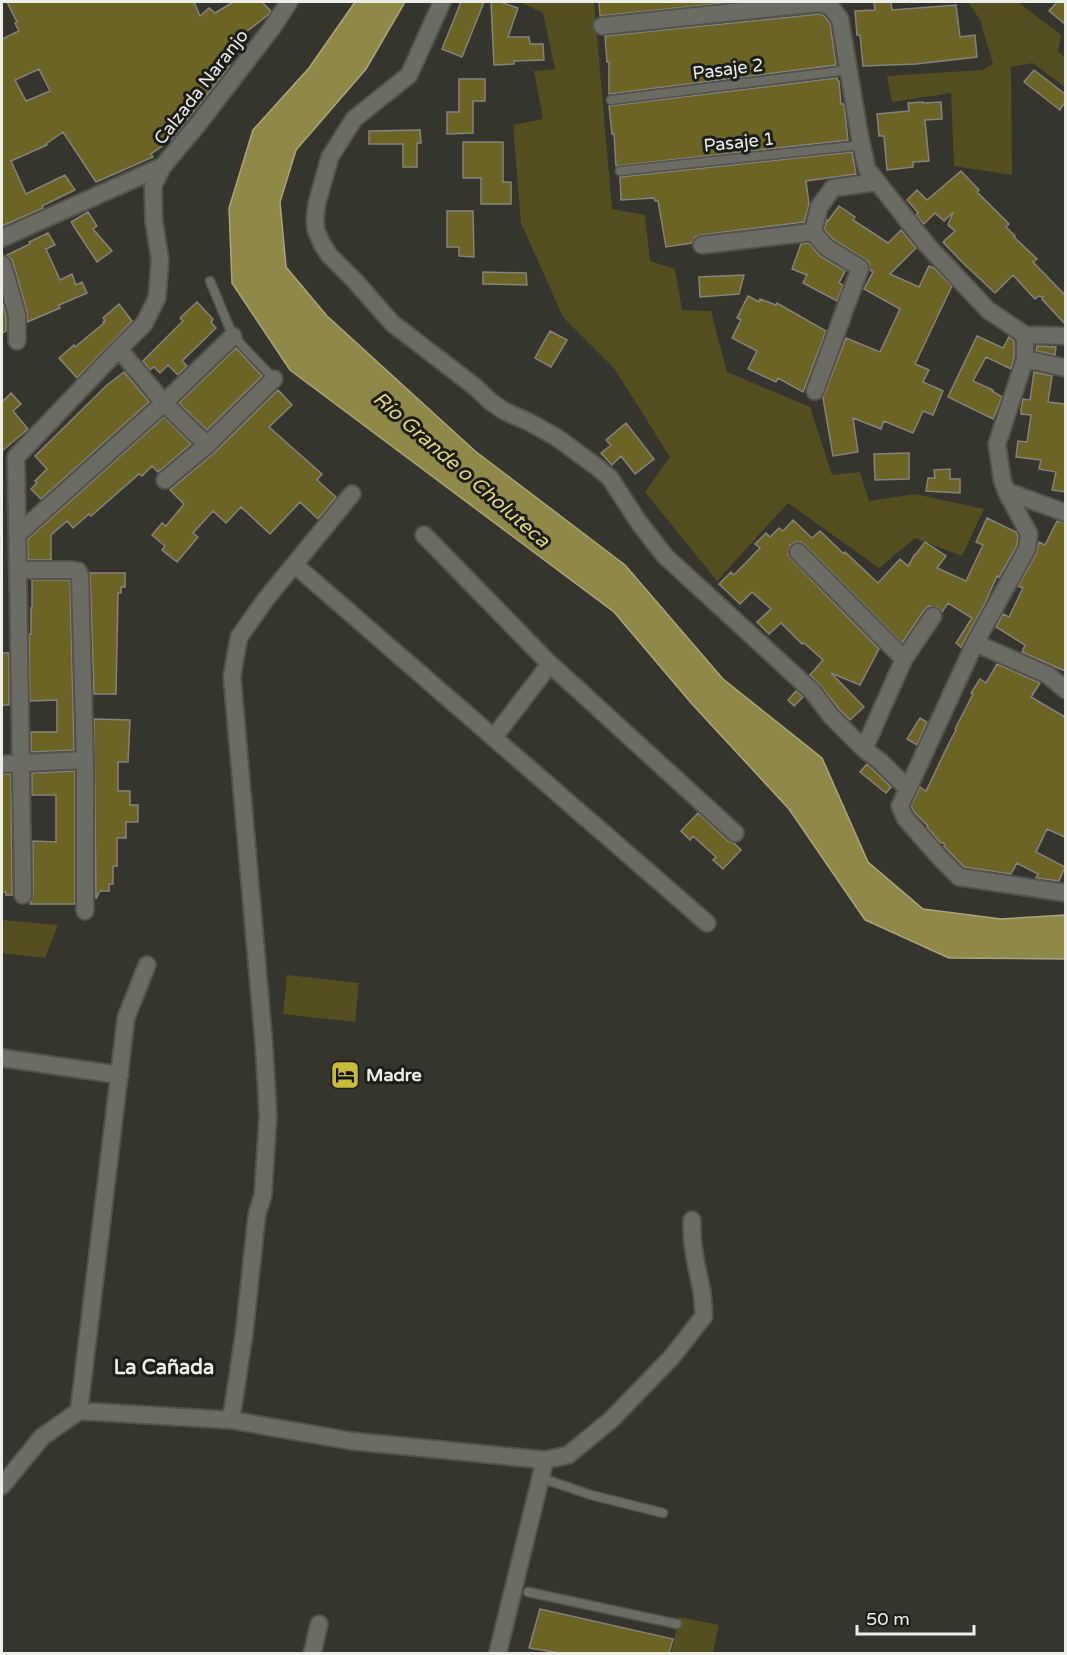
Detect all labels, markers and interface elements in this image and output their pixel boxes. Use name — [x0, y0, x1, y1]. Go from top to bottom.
street label: Calzada Naranjo — [149, 25, 253, 149]
street label: Pasaje 2 — [691, 54, 765, 84]
street label: Pasaje 1 — [702, 127, 776, 157]
water label: Río Grande o Choluteca — [368, 387, 555, 553]
hotel icon: Madre — [329, 1059, 361, 1091]
place label: Madre — [366, 1064, 422, 1086]
district label: La Cañada — [114, 1356, 214, 1380]
scale bar — [857, 1598, 974, 1636]
text: 50 m — [866, 1608, 910, 1630]

